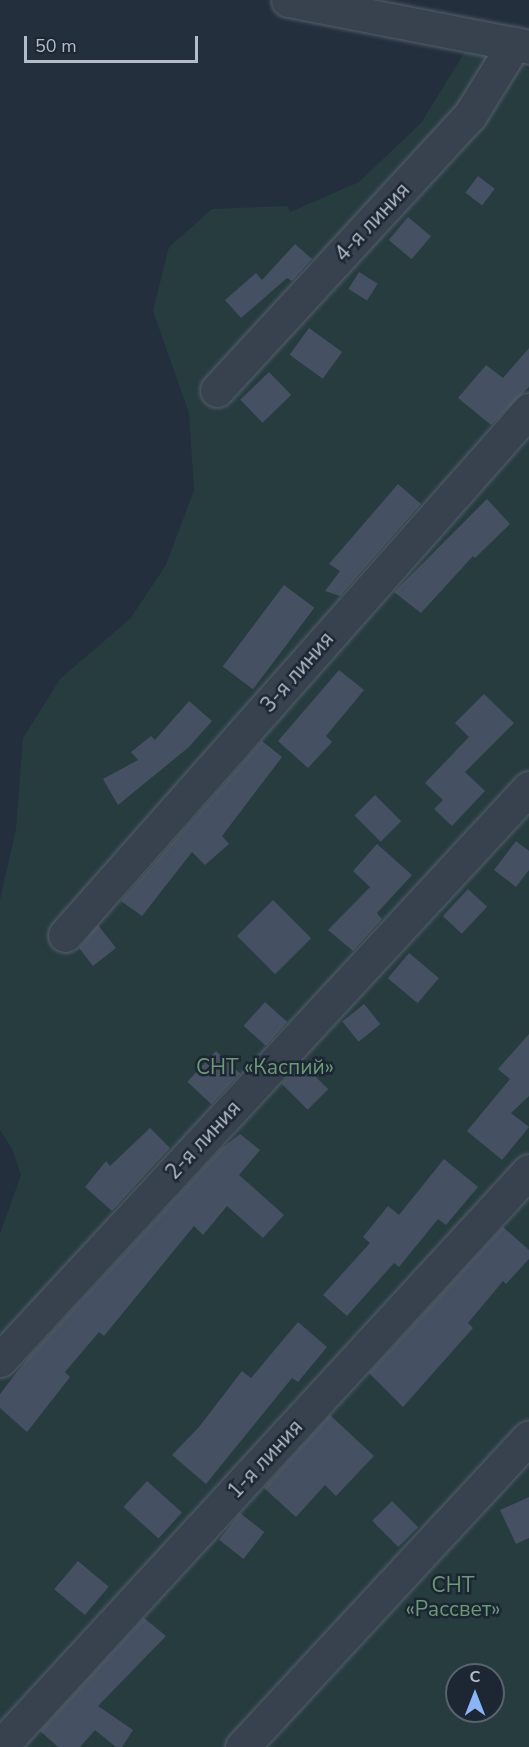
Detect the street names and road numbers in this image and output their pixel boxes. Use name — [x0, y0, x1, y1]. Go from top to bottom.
street label: 4-я линия — [329, 177, 415, 267]
street label: 3-я линия — [255, 627, 339, 717]
street label: 2-я линия — [160, 1095, 246, 1185]
street label: 1-я линия — [222, 1414, 308, 1504]

